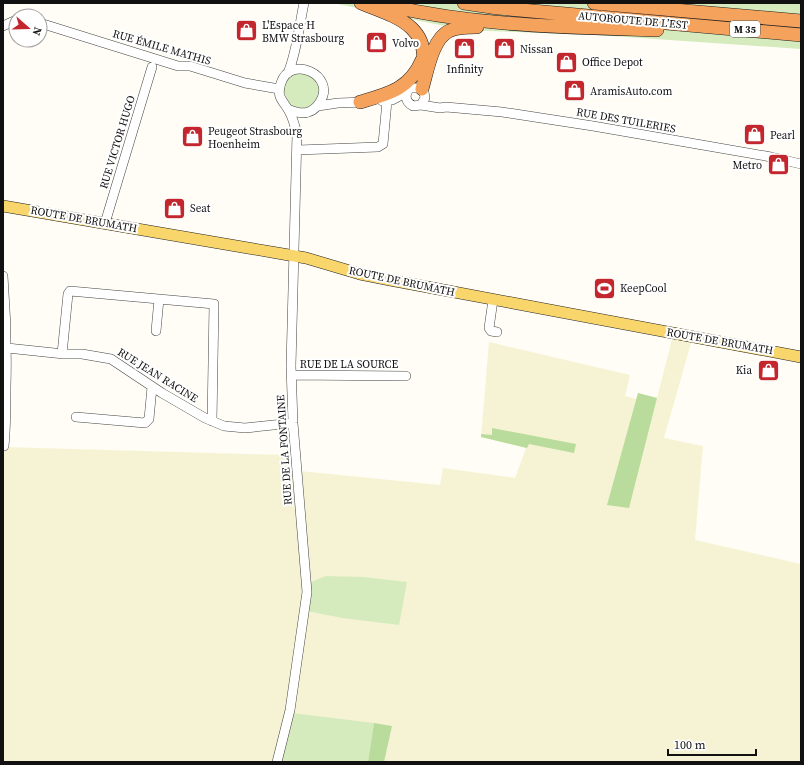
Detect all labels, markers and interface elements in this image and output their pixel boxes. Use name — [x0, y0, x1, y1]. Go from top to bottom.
north arrow — [8, 8, 48, 48]
street label: AUTOROUTE DE L’EST — [577, 8, 689, 33]
shop icon: L'Espace H BMW Strasbourg — [234, 18, 260, 44]
place label: L'Espace H BMW Strasbourg — [262, 18, 344, 46]
road number: M 35 — [730, 21, 760, 37]
text: N — [29, 25, 45, 38]
street label: RUE ÉMILE MATHIS — [111, 26, 213, 69]
shop icon: Volvo — [364, 30, 390, 56]
place label: Volvo — [392, 36, 419, 51]
shop icon: Infinity — [452, 36, 478, 62]
shop icon: Nissan — [491, 36, 517, 62]
place label: Nissan — [520, 42, 553, 57]
shop icon: Office Depot — [554, 49, 580, 75]
place label: Office Depot — [582, 55, 643, 70]
place label: Infinity — [447, 62, 484, 77]
shop icon: AramisAuto.com — [561, 78, 587, 104]
place label: AramisAuto.com — [590, 84, 672, 99]
street label: RUE VICTOR HUGO — [96, 93, 139, 191]
street label: RUE DES TUILERIES — [575, 104, 677, 137]
shop icon: Pearl — [742, 122, 768, 148]
shop icon: Peugeot Strasbourg Hoenheim — [180, 124, 206, 150]
place label: Peugeot Strasbourg Hoenheim — [208, 124, 303, 152]
place label: Pearl — [770, 128, 795, 143]
shop icon: Metro — [765, 152, 791, 178]
place label: Metro — [733, 158, 762, 173]
shop icon: Seat — [161, 195, 187, 221]
place label: Seat — [190, 201, 211, 216]
street label: ROUTE DE BRUMATH — [29, 203, 139, 236]
street label: ROUTE DE BRUMATH — [347, 263, 457, 300]
sports icon: KeepCool — [591, 275, 617, 301]
place label: KeepCool — [620, 281, 667, 296]
street label: ROUTE DE BRUMATH — [665, 325, 775, 358]
street label: RUE JEAN RACINE — [115, 345, 201, 406]
street label: RUE DE LA SOURCE — [300, 357, 399, 372]
shop icon: Kia — [755, 357, 781, 383]
place label: Kia — [736, 363, 752, 378]
street label: RUE DE LA FONTAINE — [273, 394, 296, 506]
scale bar — [668, 731, 756, 757]
text: 100 m — [674, 737, 706, 753]

